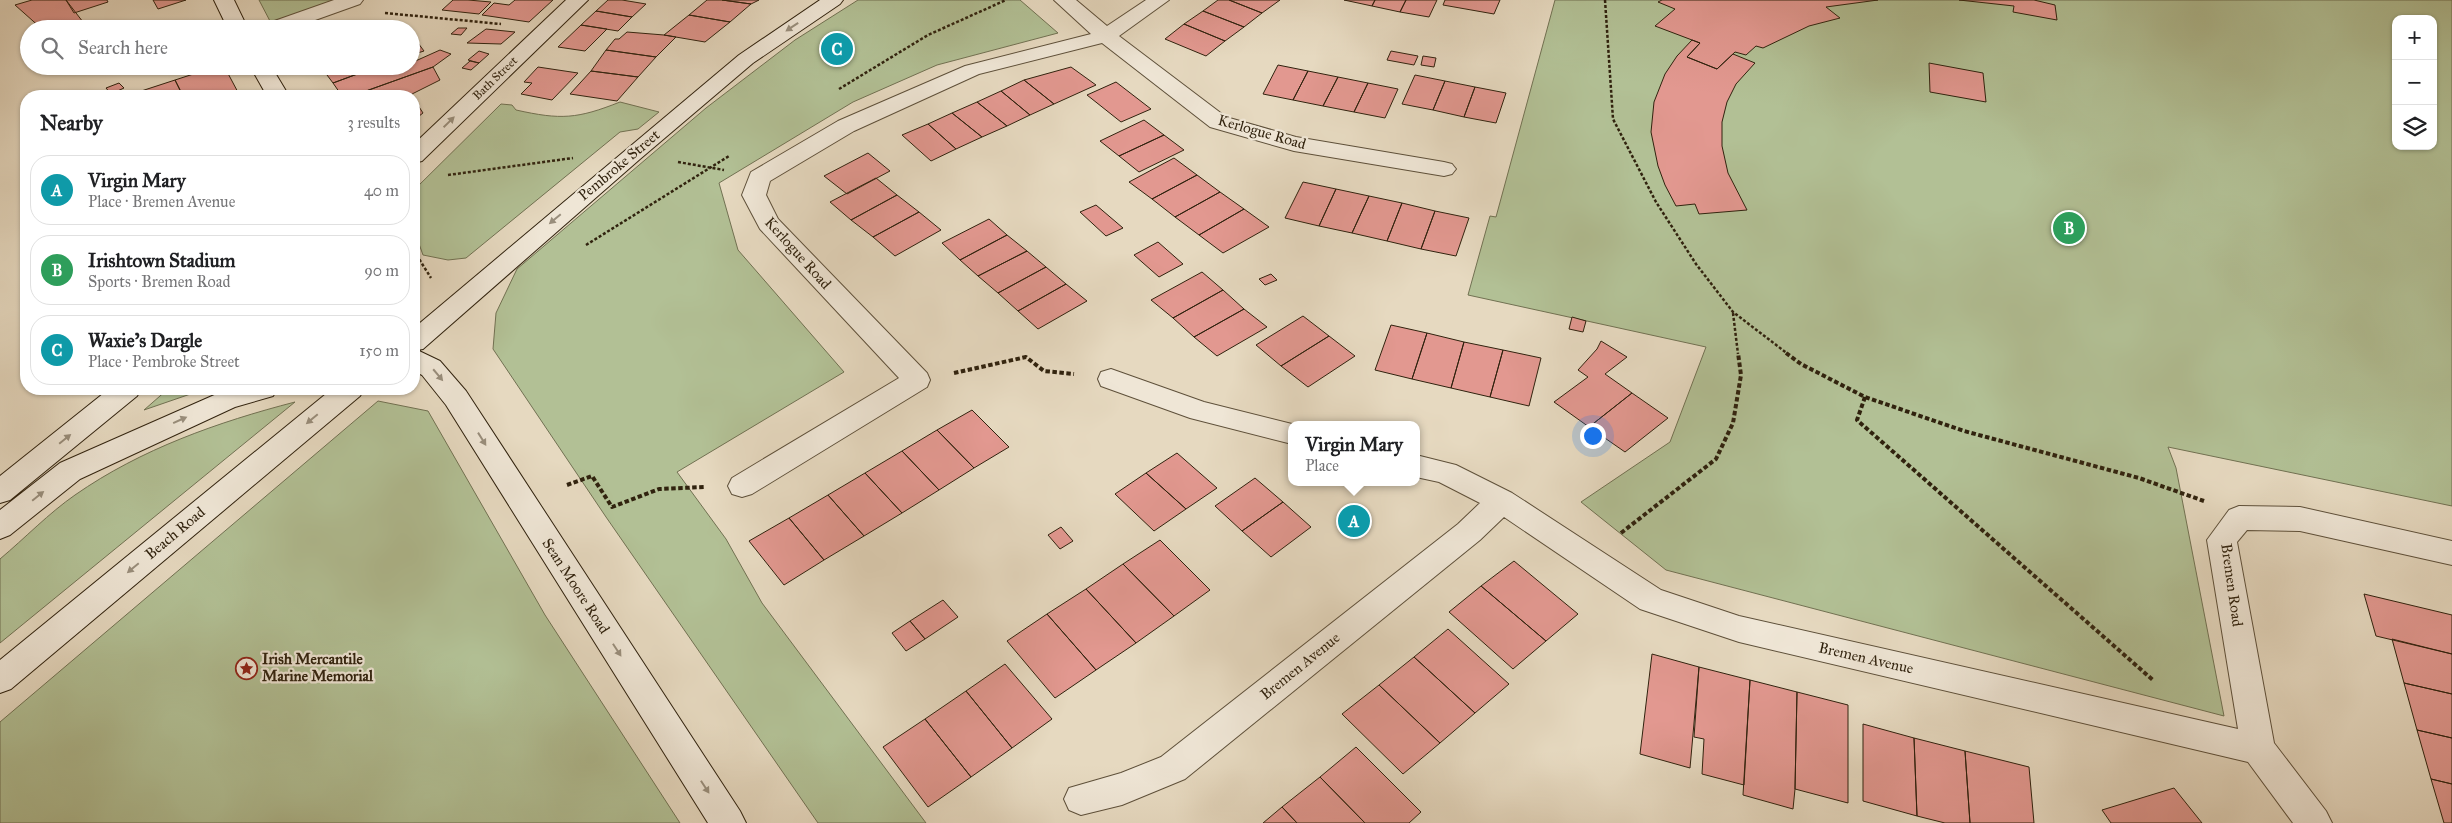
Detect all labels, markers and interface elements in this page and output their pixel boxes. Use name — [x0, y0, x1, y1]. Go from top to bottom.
map controls — [2392, 15, 2437, 150]
button: + — [2392, 15, 2437, 60]
search box — [20, 20, 420, 75]
one-way arrow — [786, 22, 799, 32]
pin: C — [821, 30, 853, 68]
icon: search — [38, 34, 66, 62]
text: Search here — [78, 36, 168, 59]
street label: Bath Street — [470, 53, 521, 103]
button: − — [2392, 60, 2437, 105]
button: layers — [2392, 105, 2437, 150]
text: Nearby — [40, 110, 103, 136]
street label: Kerlogue Road — [1216, 111, 1308, 153]
text: 3 results — [347, 113, 400, 132]
one-way arrow — [443, 116, 455, 128]
street label: Pembroke Street — [575, 125, 664, 204]
text: Virgin Mary — [88, 169, 186, 192]
text: A — [52, 181, 62, 200]
text: 40 m — [364, 181, 399, 200]
text: Place · Bremen Avenue — [88, 192, 235, 211]
pin: B — [2053, 209, 2085, 247]
street label: Kerlogue Road — [761, 213, 835, 293]
one-way arrow — [548, 214, 561, 225]
text: Irishtown Stadium — [88, 249, 235, 272]
text: B — [52, 261, 62, 280]
text: 90 m — [364, 261, 399, 280]
text: Sports · Bremen Road — [88, 272, 231, 291]
text: Waxie's Dargle — [88, 329, 202, 352]
text: C — [52, 341, 62, 360]
text: 150 m — [359, 341, 399, 360]
text: Place · Pembroke Street — [88, 352, 240, 371]
one-way arrow — [432, 369, 443, 382]
one-way arrow — [306, 413, 318, 424]
one-way arrow — [173, 416, 187, 424]
popup — [1288, 421, 1420, 486]
your location — [1580, 423, 1606, 449]
one-way arrow — [478, 433, 487, 446]
text: Virgin Mary — [1305, 433, 1403, 456]
one-way arrow — [58, 434, 71, 445]
text: Place — [1305, 456, 1339, 475]
one-way arrow — [31, 491, 44, 502]
pin: A — [1338, 502, 1370, 540]
street label: Beach Road — [141, 503, 209, 563]
street label: Sean Moore Road — [538, 535, 614, 637]
street label: Bremen Road — [2217, 542, 2247, 628]
one-way arrow — [127, 562, 140, 573]
street label: Bremen Avenue — [1257, 629, 1343, 703]
street label: Bremen Avenue — [1817, 638, 1915, 678]
one-way arrow — [612, 643, 621, 657]
place label: Irish Mercantile Marine Memorial — [262, 650, 374, 685]
place icon: Irish Mercantile Marine Memorial — [234, 656, 258, 680]
one-way arrow — [700, 780, 710, 793]

